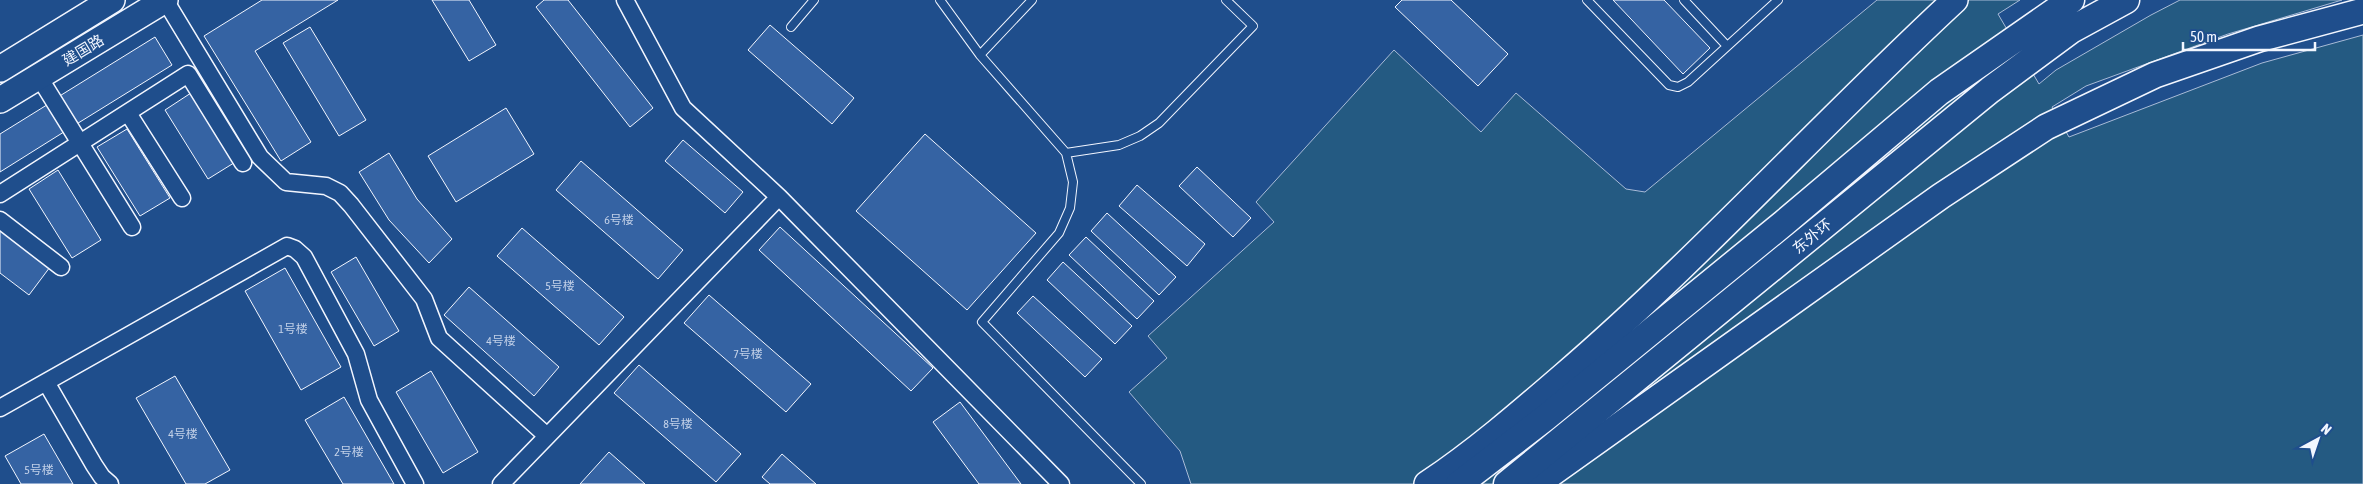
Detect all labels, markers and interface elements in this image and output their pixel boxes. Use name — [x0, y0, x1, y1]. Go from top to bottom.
scale bar — [2183, 20, 2316, 52]
text: 50 m — [2190, 28, 2217, 45]
street label: 建国路 — [59, 31, 107, 69]
house number: 6号楼 — [604, 213, 634, 227]
street label: 东外环 — [1789, 215, 1835, 257]
house number: 5号楼 — [545, 279, 575, 293]
house number: 1号楼 — [278, 322, 308, 336]
house number: 4号楼 — [486, 334, 516, 348]
house number: 7号楼 — [733, 347, 763, 361]
north arrow — [2293, 414, 2343, 464]
house number: 8号楼 — [663, 417, 693, 431]
text: N — [2318, 420, 2335, 438]
house number: 4号楼 — [168, 427, 198, 441]
house number: 2号楼 — [334, 445, 364, 459]
house number: 5号楼 — [24, 463, 54, 477]

